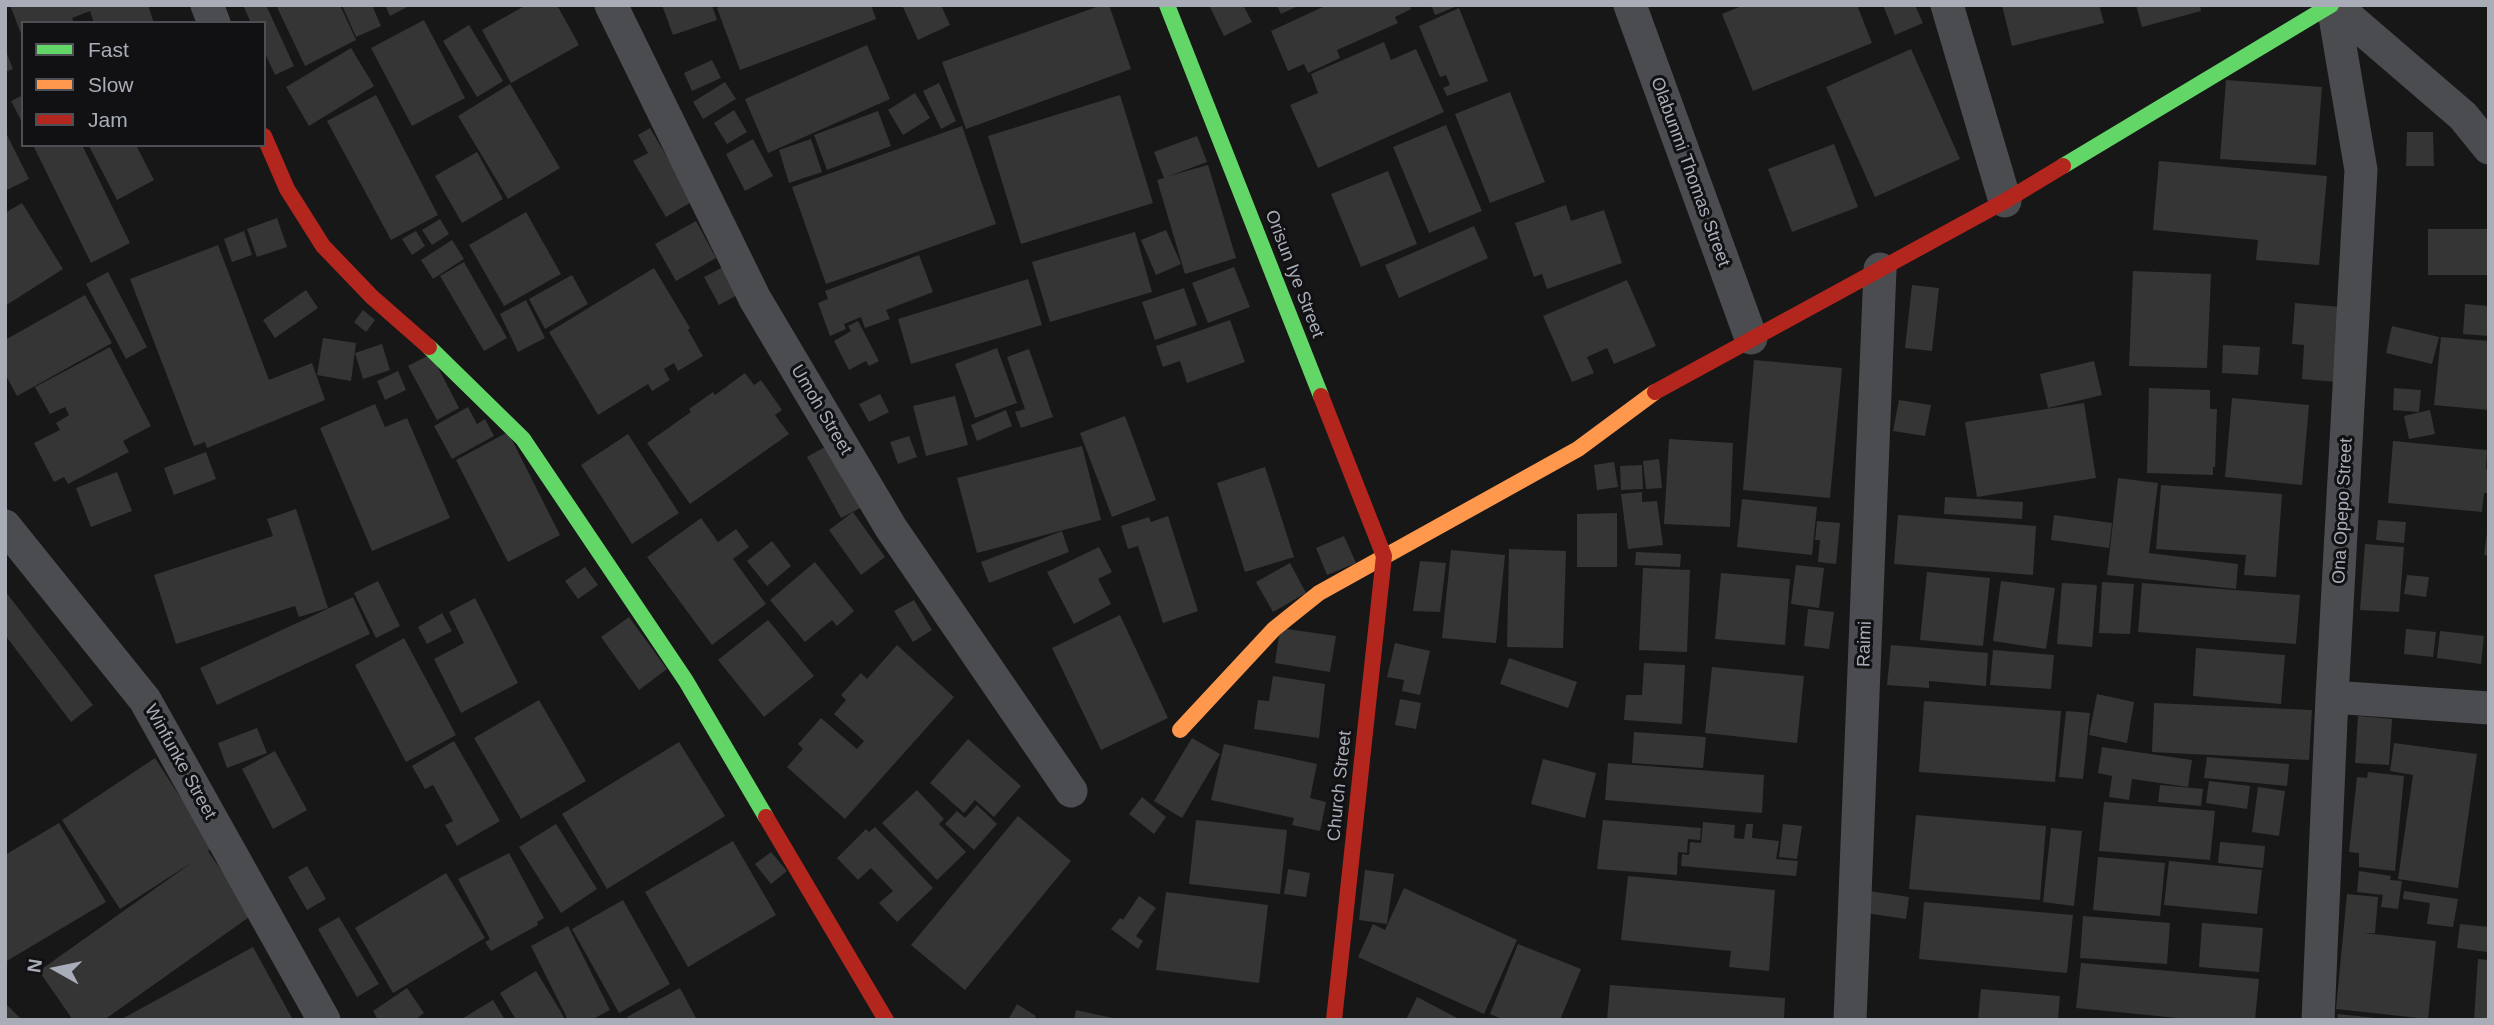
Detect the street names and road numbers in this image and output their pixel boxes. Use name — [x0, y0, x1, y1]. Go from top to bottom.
street label: Olabunmi Thomas Street — [1646, 74, 1734, 270]
street label: Orisun Iye Street — [1260, 207, 1328, 341]
street label: Umoh Street — [786, 361, 856, 459]
street label: Ona Opepo Street — [2328, 437, 2358, 585]
street label: Raimi — [1853, 621, 1877, 667]
street label: Winfunke Street — [140, 701, 220, 823]
street label: Church Street — [1323, 730, 1357, 842]

